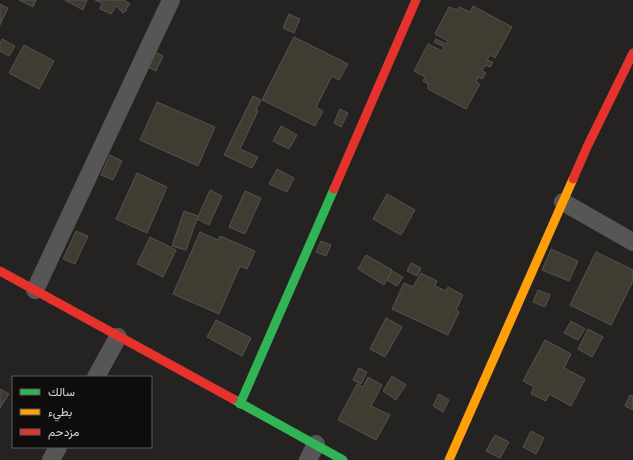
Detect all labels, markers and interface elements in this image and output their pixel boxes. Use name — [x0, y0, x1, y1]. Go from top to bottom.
legend — [12, 376, 152, 448]
text: سالك — [48, 384, 75, 399]
text: بطيء — [48, 404, 72, 422]
text: مزدحم — [48, 424, 79, 440]

